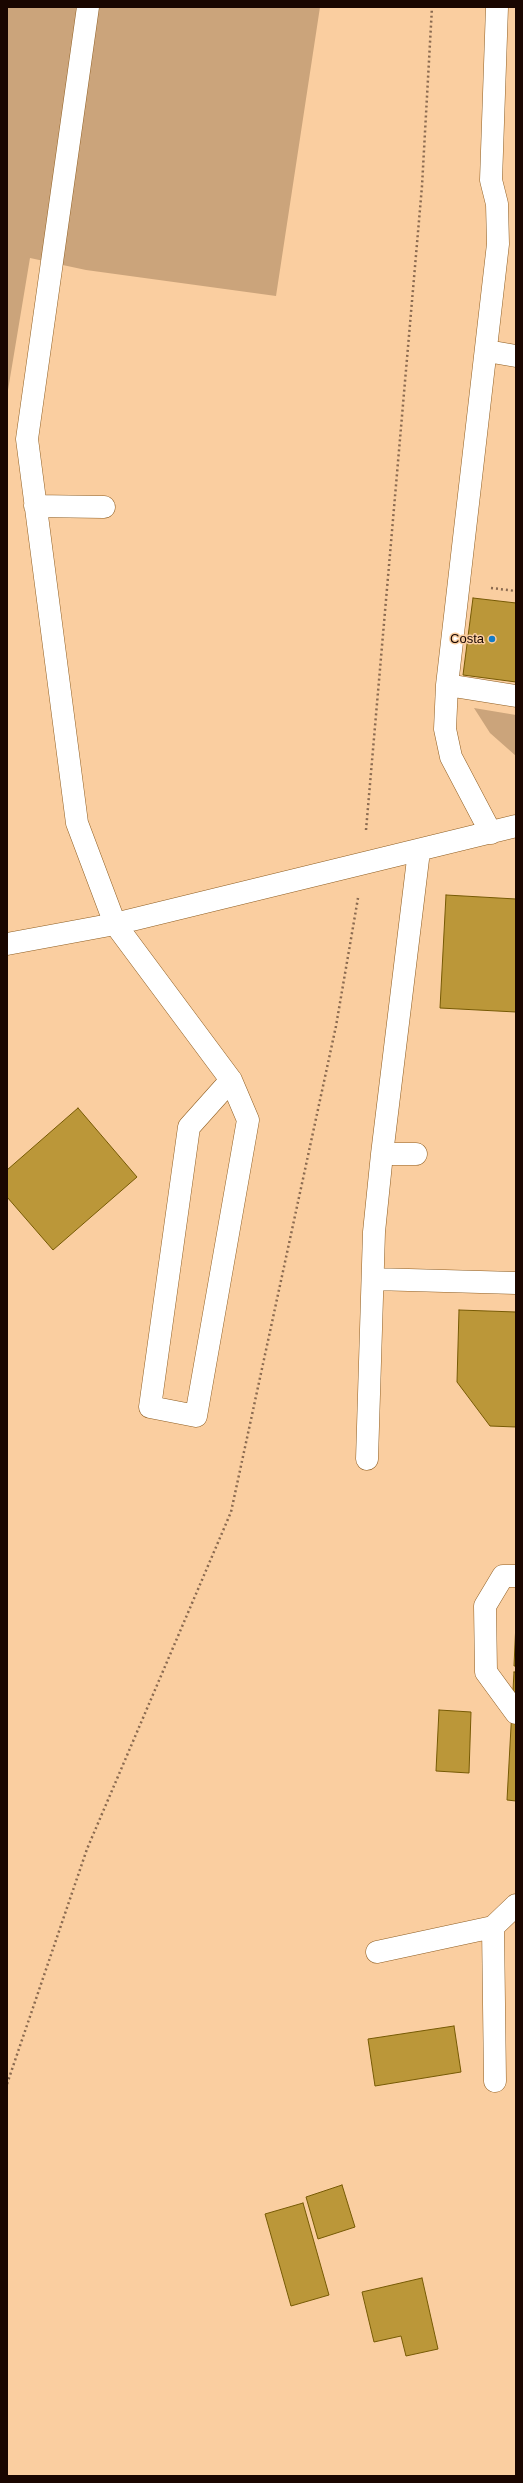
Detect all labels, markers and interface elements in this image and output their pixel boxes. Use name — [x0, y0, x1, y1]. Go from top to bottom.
place label: Costa — [450, 631, 484, 647]
marker: Costa — [487, 634, 497, 644]

